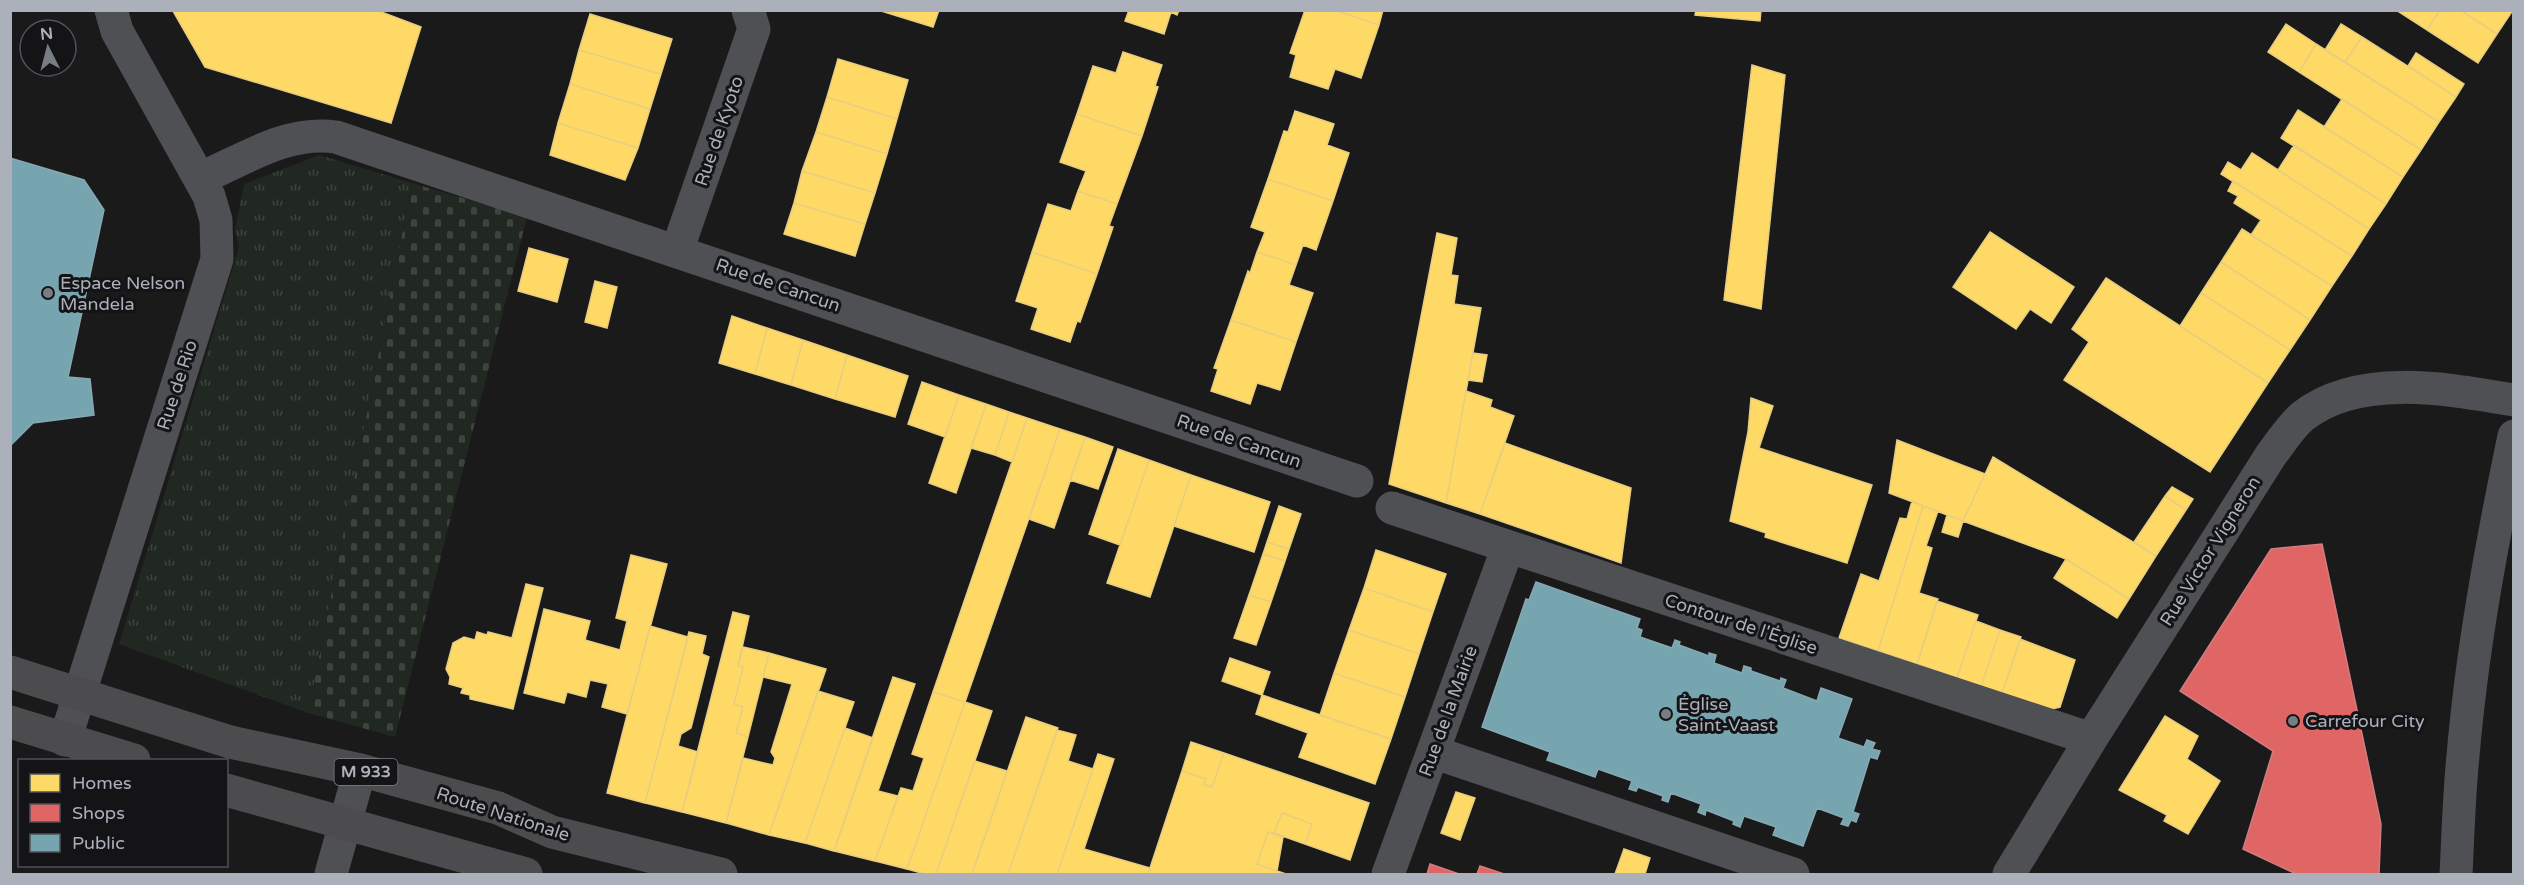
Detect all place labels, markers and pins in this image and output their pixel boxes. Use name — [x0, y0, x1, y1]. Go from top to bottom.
place label: Espace Nelson Mandela — [60, 272, 185, 315]
marker: Espace Nelson Mandela — [41, 286, 55, 300]
place label: Église Saint-Vaast — [1678, 693, 1775, 736]
marker: Église Saint-Vaast — [1659, 707, 1673, 721]
place label: Carrefour City — [2305, 710, 2425, 732]
marker: Carrefour City — [2286, 714, 2300, 728]

